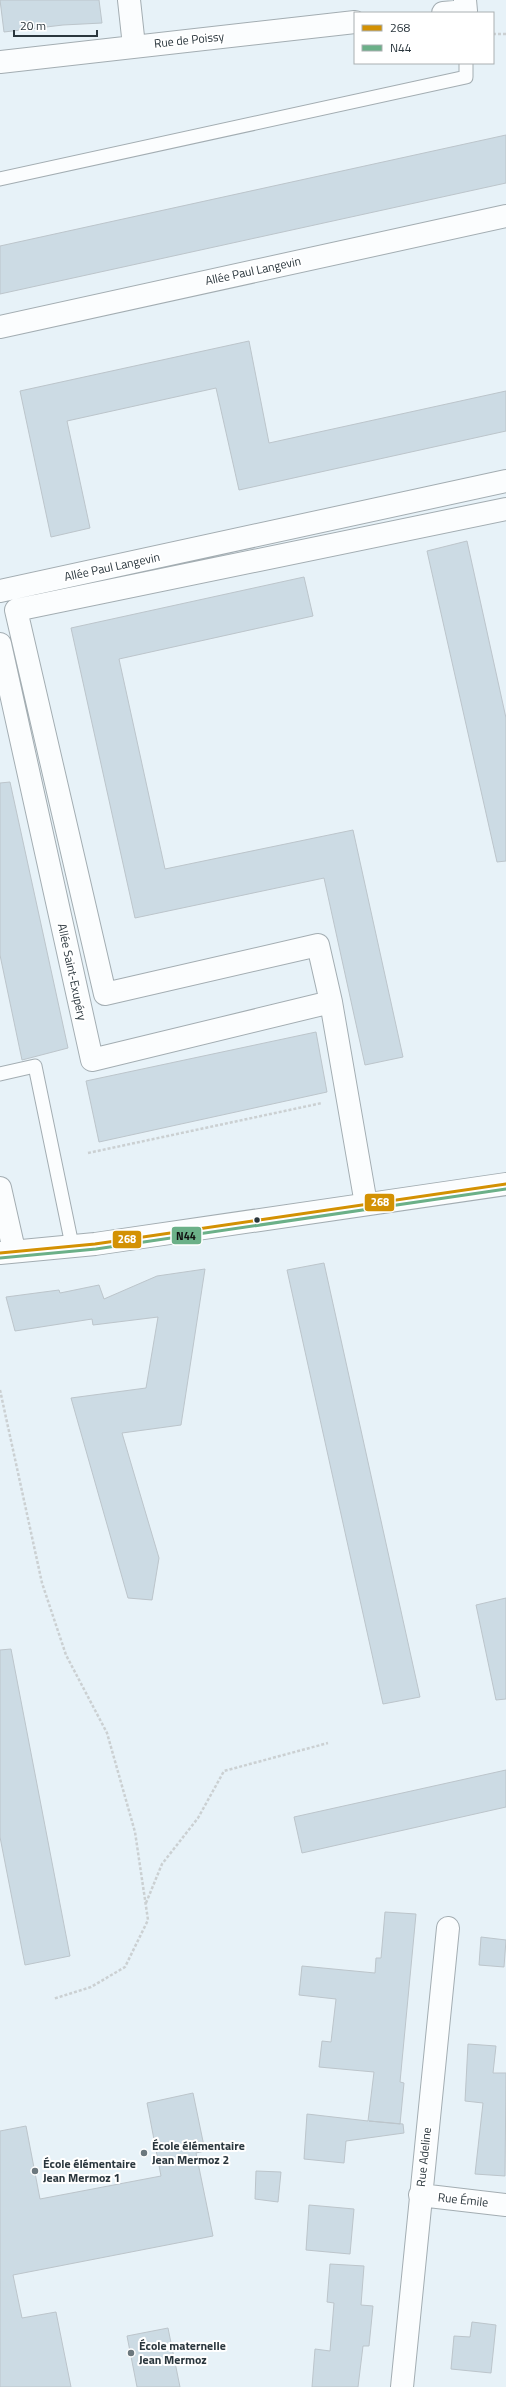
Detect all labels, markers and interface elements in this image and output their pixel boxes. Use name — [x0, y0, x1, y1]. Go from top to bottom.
scale bar — [14, 12, 97, 38]
legend — [354, 12, 494, 64]
text: 20 m — [20, 16, 46, 35]
text: 268 — [390, 18, 410, 37]
street label: Rue de Poissy — [153, 26, 225, 53]
text: N44 — [390, 38, 412, 57]
street label: Allée Paul Langevin — [203, 251, 303, 290]
street label: Allée Paul Langevin — [62, 547, 162, 586]
street label: Allée Saint-Exupéry — [53, 922, 92, 1022]
line badge: 268 — [364, 1193, 395, 1212]
text: 268 — [371, 1194, 389, 1210]
unlabelled marker — [252, 1215, 262, 1225]
line badge: N44 — [171, 1226, 202, 1245]
text: N44 — [176, 1228, 196, 1244]
line badge: 268 — [112, 1230, 142, 1249]
text: 268 — [118, 1231, 136, 1247]
street label: Rue Adeline — [411, 2126, 436, 2188]
place label: École élémentaire Jean Mermoz 2 — [152, 2136, 245, 2169]
marker: École élémentaire Jean Mermoz 2 — [139, 2148, 149, 2158]
place label: École élémentaire Jean Mermoz 1 — [43, 2154, 136, 2187]
marker: École élémentaire Jean Mermoz 1 — [30, 2166, 40, 2176]
street label: Rue Émile — [437, 2187, 489, 2212]
place label: École maternelle Jean Mermoz — [139, 2336, 226, 2369]
marker: École maternelle Jean Mermoz — [126, 2348, 136, 2358]

